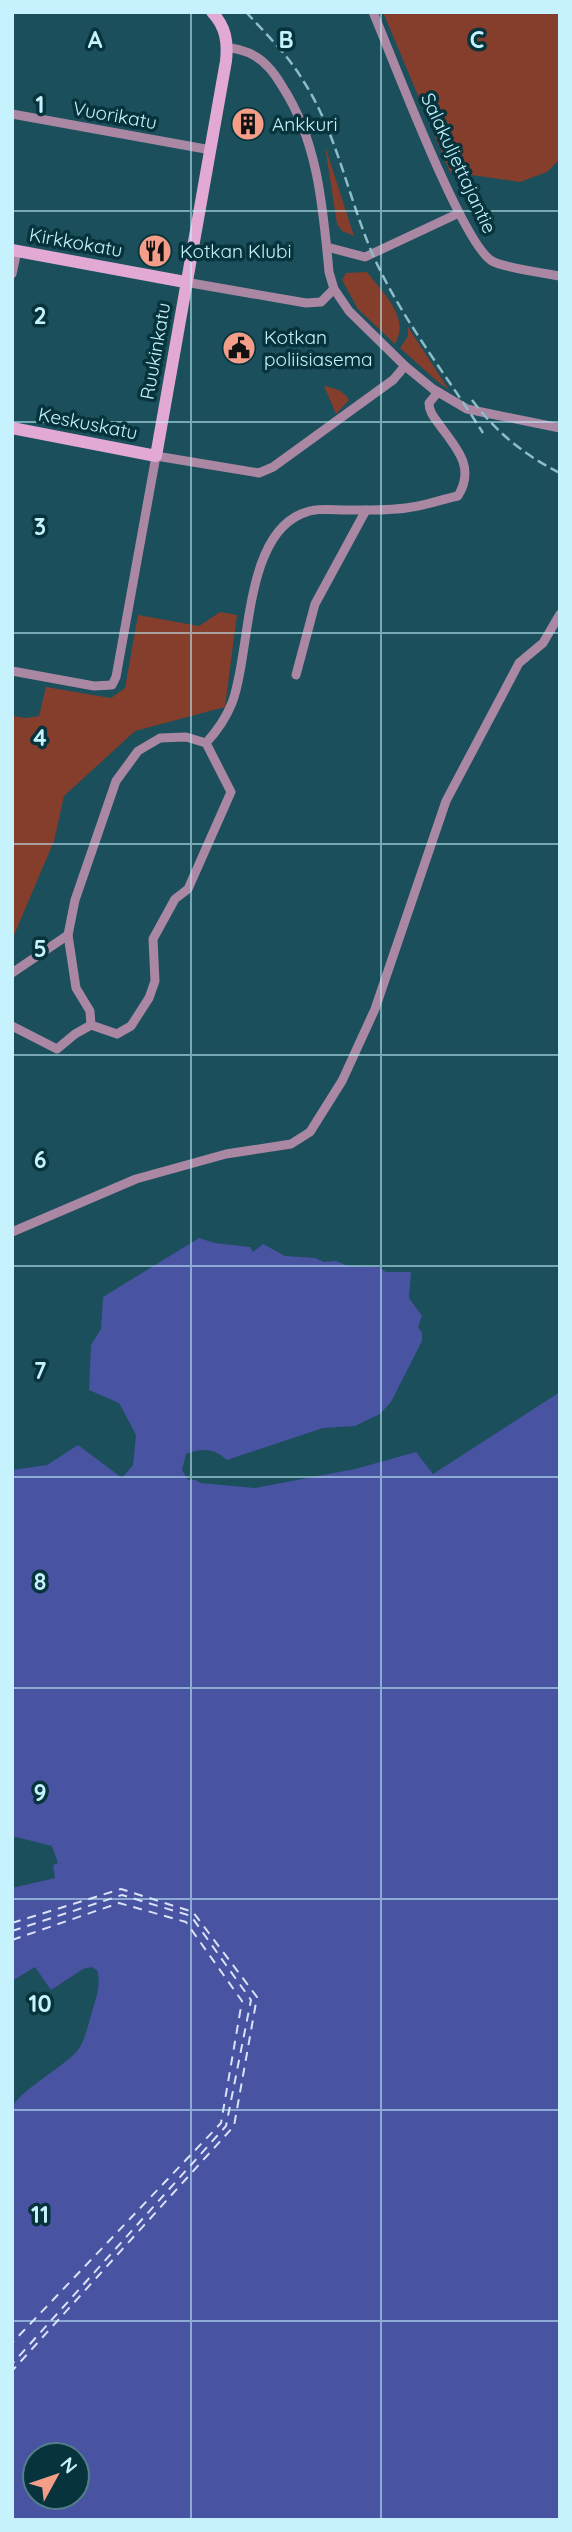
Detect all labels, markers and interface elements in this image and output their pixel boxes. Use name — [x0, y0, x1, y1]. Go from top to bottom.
text: A — [88, 25, 103, 54]
text: B — [278, 25, 294, 54]
text: C — [470, 25, 484, 54]
street label: Salakuljettajantie — [416, 89, 502, 237]
text: 1 — [36, 90, 44, 119]
street label: Vuorikatu — [71, 96, 159, 134]
building icon: Ankkuri — [229, 105, 267, 143]
place label: Ankkuri — [272, 112, 338, 136]
street label: Kirkkokatu — [27, 222, 125, 262]
restaurant icon: Kotkan Klubi — [136, 232, 174, 270]
place label: Kotkan Klubi — [180, 239, 292, 263]
text: 2 — [33, 301, 47, 330]
street label: Ruukinkatu — [135, 301, 175, 401]
place label: Kotkan poliisiasema — [264, 325, 372, 371]
public building icon: Kotkan poliisiasema — [220, 329, 258, 367]
street label: Keskuskatu — [36, 402, 140, 444]
text: 3 — [34, 512, 46, 541]
text: 4 — [33, 723, 47, 752]
text: 5 — [33, 934, 47, 963]
text: 6 — [34, 1145, 46, 1174]
text: 7 — [34, 1356, 47, 1385]
text: 8 — [34, 1567, 46, 1596]
text: 9 — [33, 1778, 47, 1807]
text: 10 — [28, 1989, 52, 2018]
text: 11 — [31, 2200, 49, 2229]
north arrow — [21, 2441, 91, 2511]
text: N — [55, 2452, 83, 2478]

